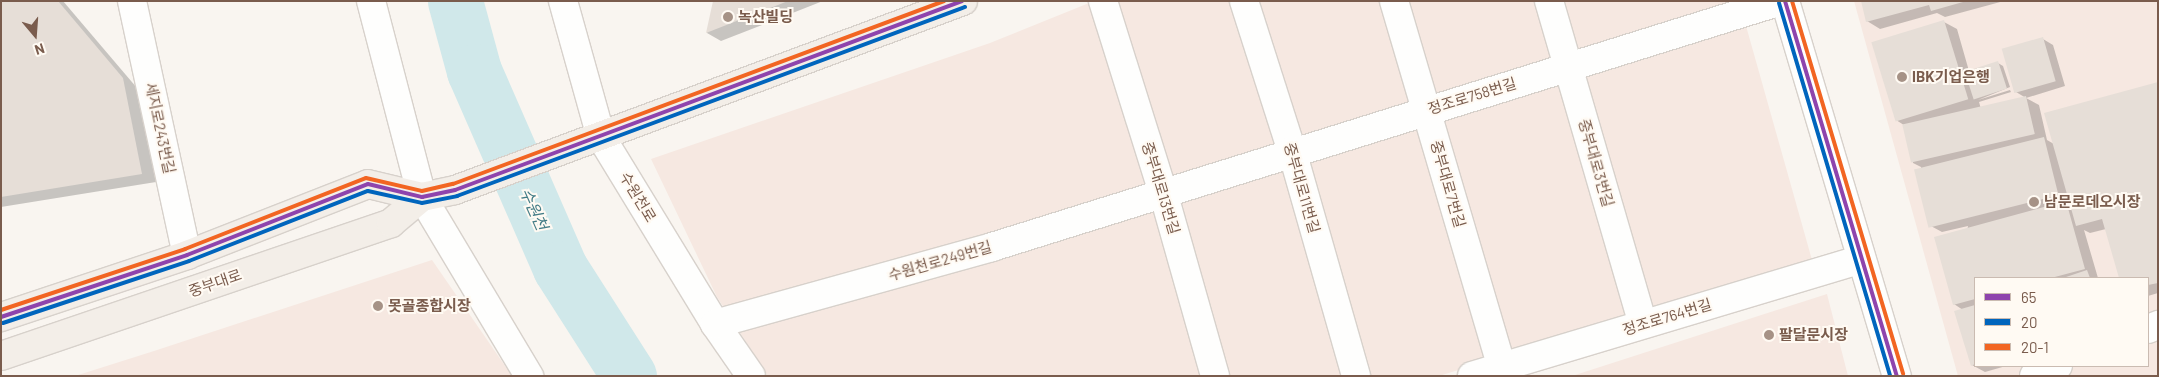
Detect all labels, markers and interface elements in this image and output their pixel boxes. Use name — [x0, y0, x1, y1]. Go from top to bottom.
place label: 녹산빌딩 — [738, 8, 793, 26]
north arrow — [10, 10, 60, 60]
marker: 녹산빌딩 — [722, 11, 734, 23]
text: N — [33, 40, 47, 59]
place label: IBK기업은행 — [1912, 68, 1990, 86]
marker: IBK기업은행 — [1896, 71, 1908, 83]
street label: 정조로758번길 — [1426, 74, 1518, 118]
street label: 세지로243번길 — [142, 81, 178, 175]
street label: 중부대로3번길 — [1575, 117, 1617, 209]
street label: 중부대로7번길 — [1427, 138, 1469, 230]
street label: 중부대로13번길 — [1138, 140, 1184, 236]
street label: 중부대로11번길 — [1280, 141, 1324, 235]
street label: 수원천로 — [616, 169, 660, 225]
water label: 수원천 — [516, 185, 552, 233]
place label: 남문로데오시장 — [2044, 193, 2141, 211]
marker: 남문로데오시장 — [2028, 196, 2040, 208]
street label: 수원천로249번길 — [886, 238, 994, 284]
street label: 중부대로 — [186, 266, 244, 300]
legend — [1974, 277, 2149, 367]
text: 65 — [2021, 288, 2036, 306]
street label: 정조로764번길 — [1620, 295, 1714, 339]
place label: 못골종합시장 — [388, 297, 471, 315]
marker: 못골종합시장 — [372, 300, 384, 312]
text: 20 — [2021, 313, 2038, 331]
place label: 팔달문시장 — [1779, 326, 1848, 344]
marker: 팔달문시장 — [1763, 329, 1775, 341]
text: 20-1 — [2021, 338, 2049, 356]

